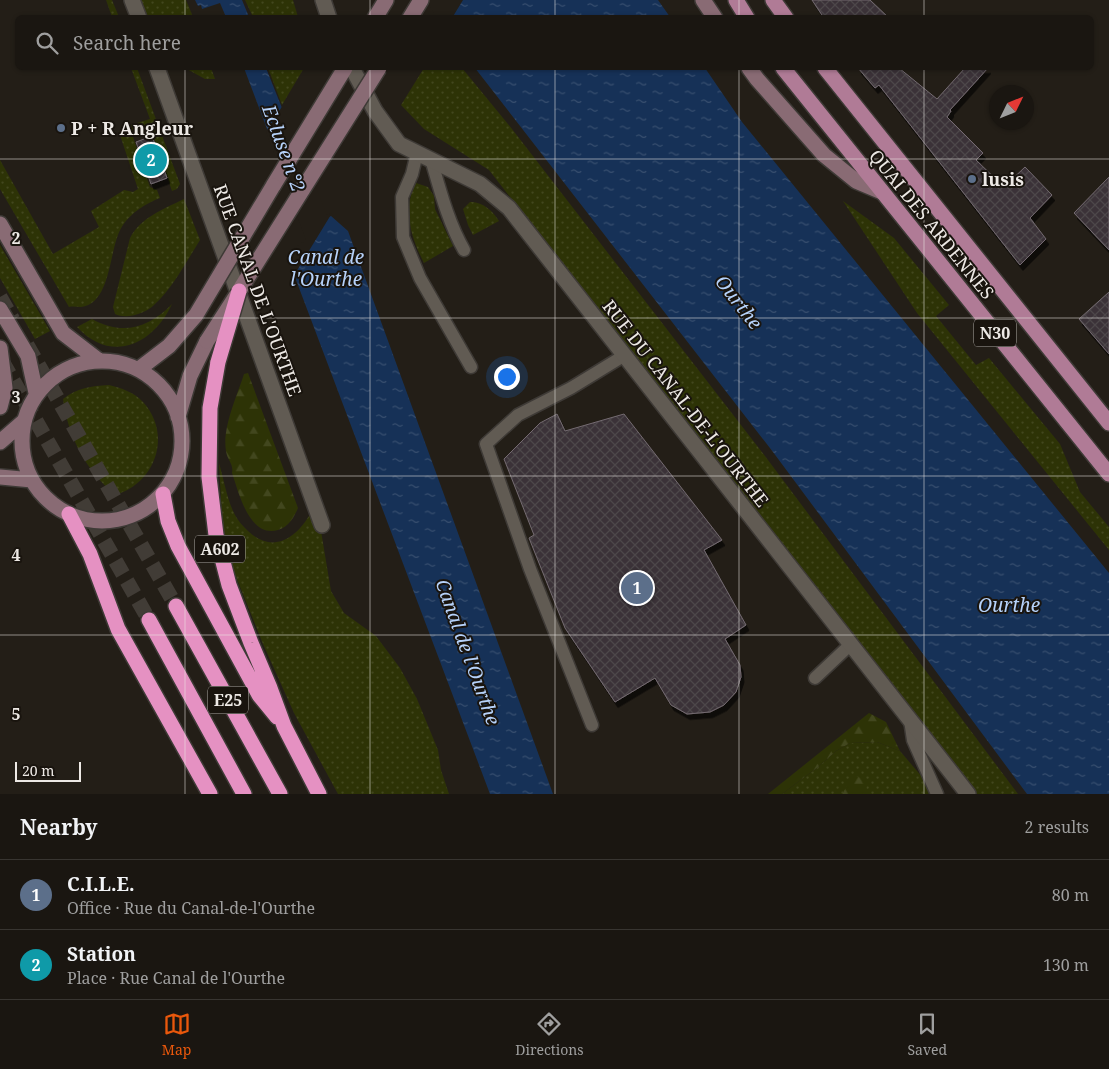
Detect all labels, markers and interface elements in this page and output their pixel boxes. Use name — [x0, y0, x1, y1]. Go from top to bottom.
search box — [15, 15, 1094, 70]
icon: search — [33, 29, 61, 57]
text: Search here — [73, 30, 181, 56]
north arrow — [989, 85, 1034, 130]
water label: Ecluse n°2 — [256, 100, 312, 195]
place label: P + R Angleur — [71, 116, 194, 140]
marker: P + R Angleur — [55, 122, 67, 134]
pin: 2 — [135, 141, 167, 179]
street label: QUAI DES ARDENNES — [864, 144, 1000, 304]
place label: lusis — [982, 167, 1024, 191]
marker: lusis — [966, 173, 978, 185]
street label: RUE CANAL DE L'OURTHE — [208, 181, 308, 399]
text: 2 — [11, 227, 21, 249]
water label: Canal de l'Ourthe — [288, 244, 364, 292]
water label: Ourthe — [710, 270, 768, 334]
street label: RUE DU CANAL-DE-L'OURTHE — [598, 295, 774, 511]
road number: N30 — [974, 319, 1016, 346]
your location — [494, 364, 520, 390]
text: 3 — [11, 386, 21, 408]
road number: A602 — [195, 536, 245, 562]
text: 4 — [11, 544, 21, 566]
pin: 1 — [621, 569, 653, 607]
water label: Canal de l'Ourthe — [430, 575, 506, 729]
water label: Ourthe — [978, 592, 1040, 618]
road number: E25 — [208, 686, 248, 714]
text: 5 — [11, 703, 21, 725]
scale bar — [15, 759, 81, 782]
text: 20 m — [22, 761, 55, 780]
text: Nearby — [20, 813, 98, 841]
text: 2 results — [1025, 816, 1089, 838]
text: C.I.L.E. — [67, 871, 135, 897]
text: 1 — [31, 884, 41, 906]
text: 80 m — [1052, 884, 1089, 906]
text: Office · Rue du Canal-de-l'Ourthe — [67, 897, 315, 919]
text: Station — [67, 941, 136, 967]
text: 2 — [31, 954, 41, 976]
text: 130 m — [1043, 954, 1089, 976]
text: Place · Rue Canal de l'Ourthe — [67, 967, 285, 989]
tab: Map — [162, 1010, 191, 1059]
tab: Directions — [515, 1010, 584, 1059]
tab: Saved — [907, 1010, 947, 1059]

